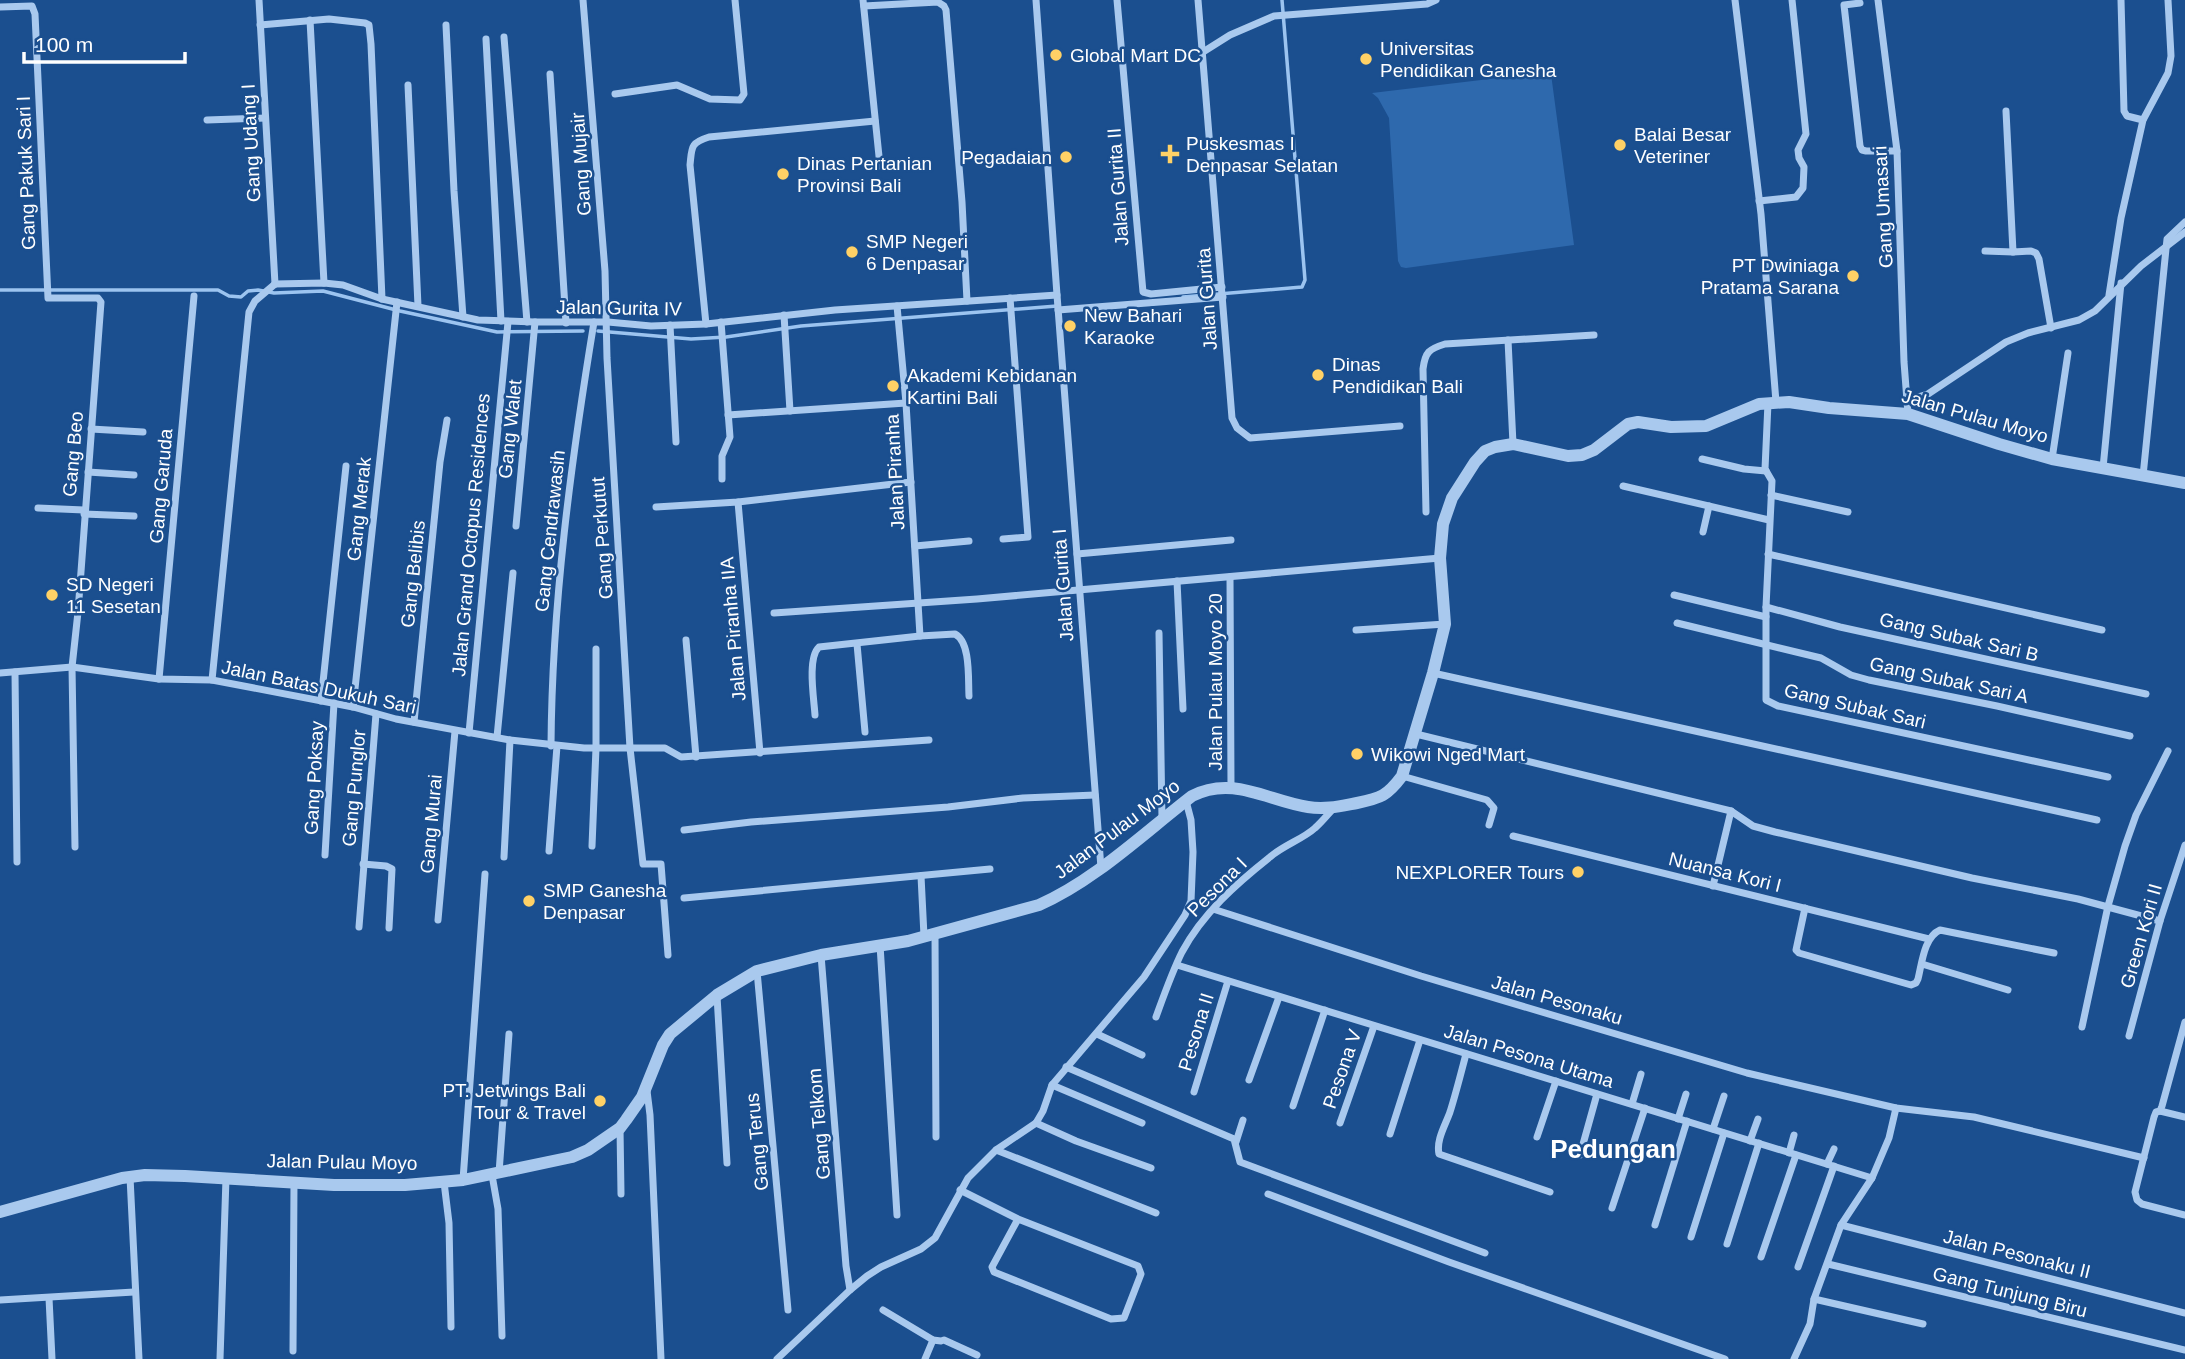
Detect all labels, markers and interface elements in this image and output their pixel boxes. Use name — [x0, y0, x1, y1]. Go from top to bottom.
scale bar — [24, 21, 186, 65]
text: 100 m — [35, 33, 93, 56]
place label: Universitas Pendidikan Ganesha — [1380, 38, 1557, 81]
place label: Global Mart DC — [1070, 45, 1201, 66]
marker: Global Mart DC — [1048, 47, 1064, 63]
marker: Universitas Pendidikan Ganesha — [1358, 51, 1374, 67]
street label: Gang Udang I — [237, 83, 265, 203]
street label: Gang Pakuk Sari I — [13, 96, 39, 250]
street label: Gang Mujair — [567, 111, 595, 216]
place label: Balai Besar Veteriner — [1634, 124, 1732, 167]
street label: Jalan Gurita II — [1103, 127, 1133, 247]
place label: Puskesmas I Denpasar Selatan — [1186, 133, 1338, 176]
marker: Balai Besar Veteriner — [1612, 137, 1628, 153]
marker: Puskesmas I Denpasar Selatan — [1160, 144, 1180, 164]
street label: Gang Umasari — [1869, 145, 1897, 269]
place label: Pegadaian — [961, 147, 1052, 168]
marker: Pegadaian — [1058, 149, 1074, 165]
place label: Dinas Pertanian Provinsi Bali — [797, 153, 932, 196]
marker: Dinas Pertanian Provinsi Bali — [775, 166, 791, 182]
place label: SMP Negeri 6 Denpasar — [866, 231, 968, 274]
marker: SMP Negeri 6 Denpasar — [844, 244, 860, 260]
street label: Jalan Gurita — [1193, 247, 1221, 351]
place label: PT Dwiniaga Pratama Sarana — [1701, 255, 1839, 298]
marker: PT Dwiniaga Pratama Sarana — [1845, 268, 1861, 284]
street label: Jalan Gurita IV — [556, 296, 682, 320]
place label: New Bahari Karaoke — [1084, 305, 1182, 348]
marker: New Bahari Karaoke — [1062, 318, 1078, 334]
place label: Dinas Pendidikan Bali — [1332, 354, 1463, 397]
place label: Akademi Kebidanan Kartini Bali — [907, 365, 1077, 408]
marker: Dinas Pendidikan Bali — [1310, 367, 1326, 383]
street label: Gang Walet — [494, 378, 526, 480]
marker: Akademi Kebidanan Kartini Bali — [885, 378, 901, 394]
street label: Jalan Pulau Moyo — [1900, 385, 2050, 447]
street label: Jalan Grand Octopus Residences — [448, 393, 494, 677]
street label: Gang Beo — [59, 410, 87, 498]
street label: Jalan Piranha — [881, 413, 909, 531]
street label: Gang Garuda — [146, 427, 177, 544]
street label: Gang Cendrawasih — [531, 449, 569, 613]
street label: Gang Merak — [343, 455, 375, 562]
street label: Gang Perkutut — [587, 475, 617, 600]
street label: Gang Belibis — [397, 519, 429, 629]
street label: Jalan Gurita I — [1049, 528, 1077, 642]
street label: Jalan Piranha IIA — [716, 556, 750, 702]
place label: SD Negeri 11 Sesetan — [66, 574, 161, 617]
marker: SD Negeri 11 Sesetan — [44, 587, 60, 603]
street label: Jalan Pulau Moyo 20 — [1205, 593, 1226, 771]
street label: Gang Subak Sari B — [1877, 608, 2041, 666]
street label: Gang Subak Sari A — [1868, 653, 2031, 707]
street label: Jalan Batas Dukuh Sari — [220, 656, 418, 718]
street label: Gang Subak Sari — [1782, 679, 1928, 733]
street label: Gang Poksay — [301, 720, 327, 836]
street label: Gang Punglor — [338, 728, 370, 847]
place label: Wikowi Nged Mart — [1371, 744, 1526, 765]
marker: Wikowi Nged Mart — [1349, 746, 1365, 762]
street label: Gang Murai — [416, 774, 446, 874]
street label: Jalan Pulau Moyo — [1050, 775, 1184, 883]
street label: Nuansa Kori I — [1667, 848, 1783, 896]
street label: Pesona I — [1183, 853, 1251, 921]
place label: NEXPLORER Tours — [1395, 862, 1564, 883]
marker: NEXPLORER Tours — [1570, 864, 1586, 880]
place label: SMP Ganesha Denpasar — [543, 880, 667, 923]
street label: Green Kori II — [2116, 881, 2166, 991]
marker: SMP Ganesha Denpasar — [521, 893, 537, 909]
street label: Jalan Pesonaku — [1489, 971, 1625, 1029]
street label: Pesona II — [1174, 991, 1218, 1073]
street label: Jalan Pesona Utama — [1442, 1020, 1617, 1092]
street label: Pesona V — [1319, 1026, 1365, 1111]
street label: Gang Telkom — [804, 1067, 834, 1181]
place label: PT. Jetwings Bali Tour & Travel — [442, 1080, 586, 1123]
street label: Gang Terus — [741, 1092, 773, 1192]
marker: PT. Jetwings Bali Tour & Travel — [592, 1093, 608, 1109]
district label: Pedungan — [1550, 1134, 1676, 1164]
street label: Jalan Pulau Moyo — [266, 1150, 418, 1174]
street label: Jalan Pesonaku II — [1941, 1226, 2093, 1282]
street label: Gang Tunjung Biru — [1931, 1263, 2089, 1321]

